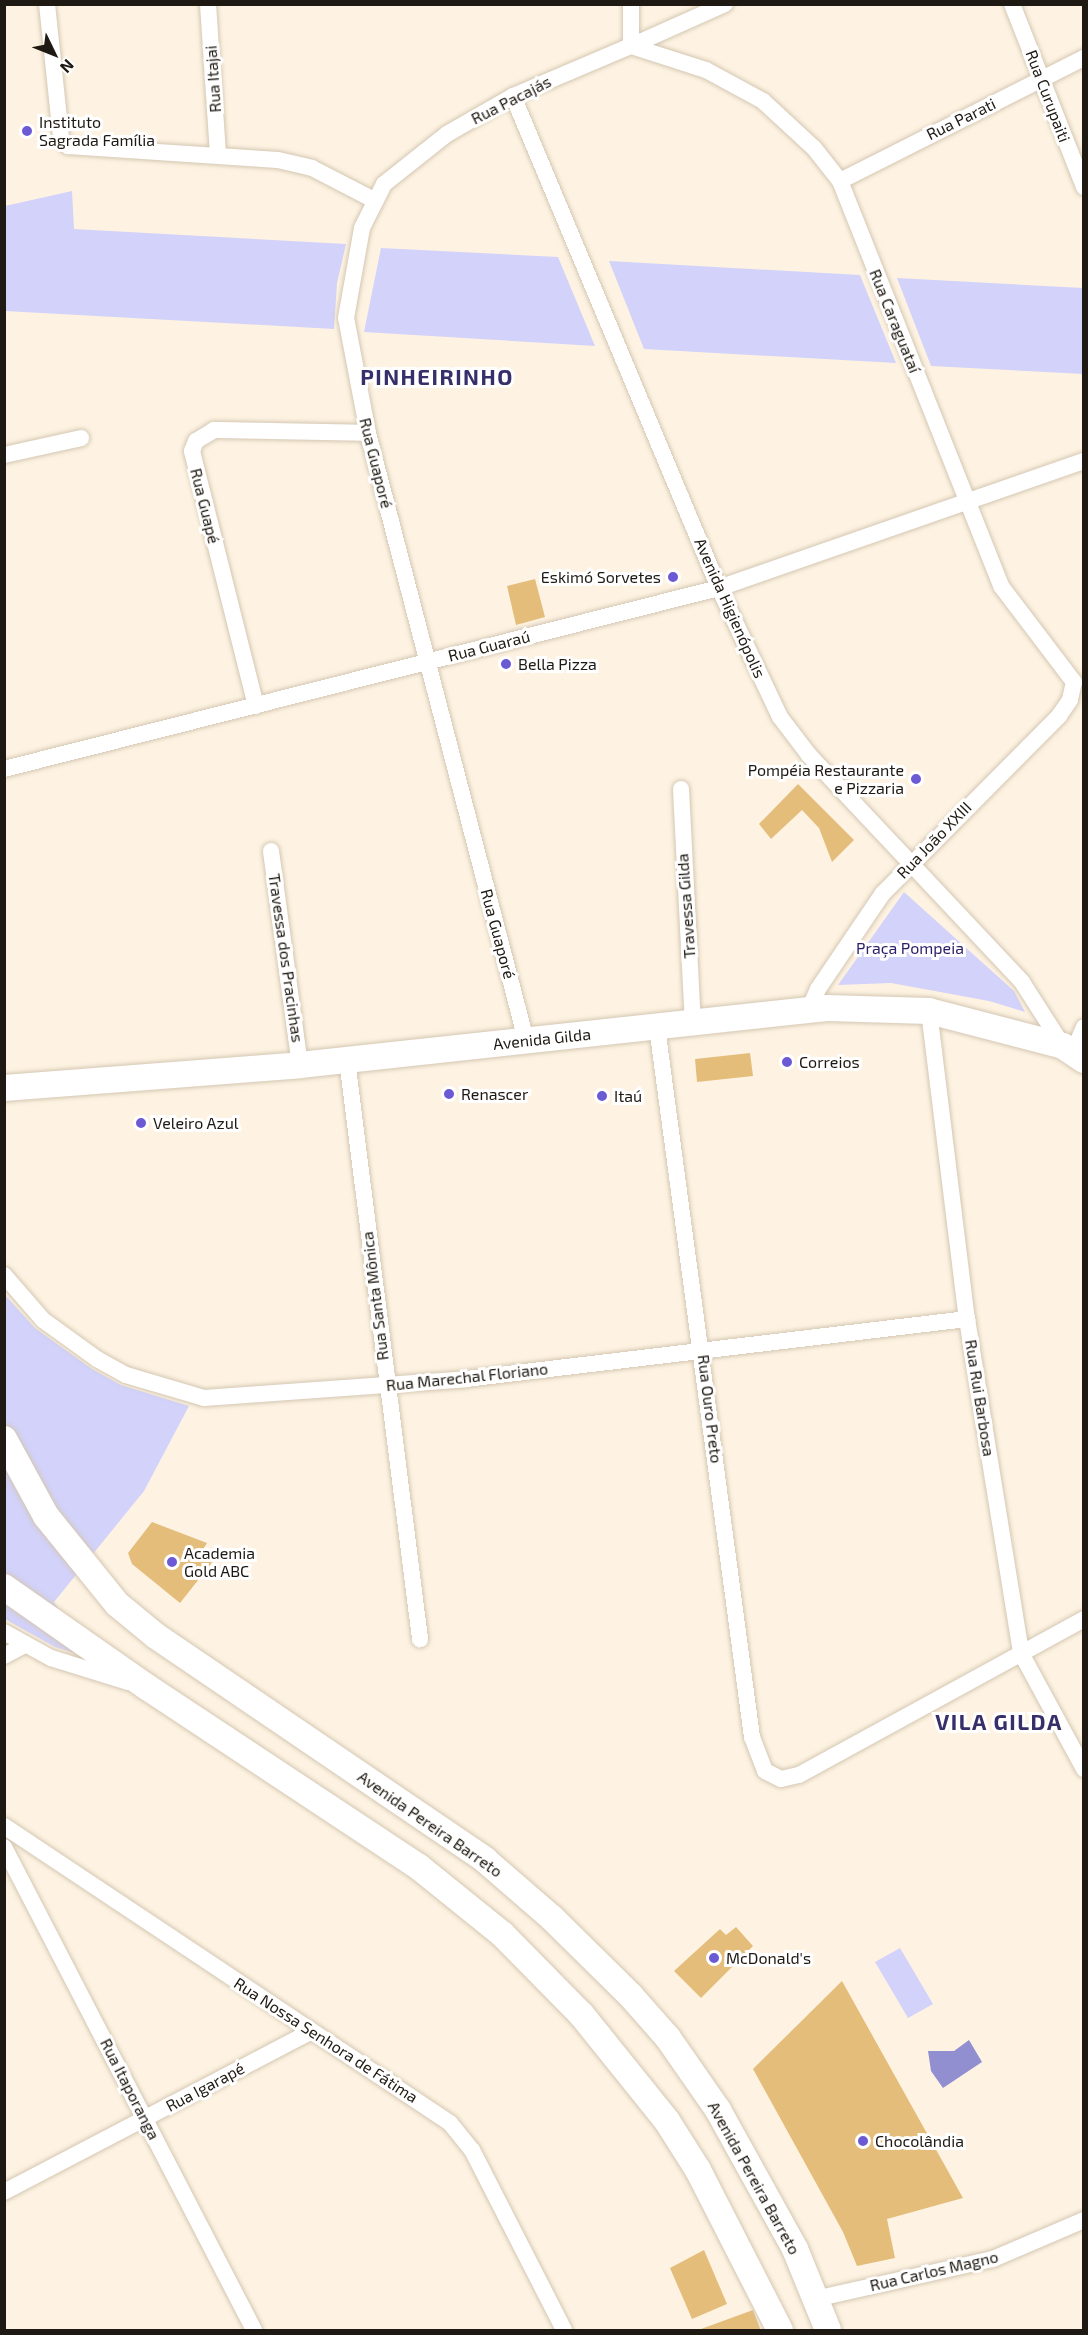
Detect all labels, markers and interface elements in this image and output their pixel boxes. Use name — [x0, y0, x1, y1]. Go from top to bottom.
north arrow — [24, 24, 84, 84]
street label: Rua Itajai — [201, 45, 225, 113]
street label: Rua Curupaiti — [1022, 47, 1074, 145]
text: N — [57, 56, 78, 77]
street label: Rua Pacajás — [468, 72, 554, 128]
street label: Rua Parati — [923, 94, 999, 144]
place label: Instituto Sagrada Família — [39, 112, 155, 150]
marker: Instituto Sagrada Família — [20, 124, 34, 138]
street label: Rua Caraguataí — [865, 266, 925, 376]
district label: PINHEIRINHO — [360, 364, 514, 390]
street label: Rua Guaporé — [355, 416, 397, 510]
street label: Rua Guapé — [186, 466, 224, 546]
street label: Avenida Higienópolis — [690, 535, 770, 681]
place label: Eskimó Sorvetes — [541, 567, 661, 587]
marker: Eskimó Sorvetes — [666, 570, 680, 584]
street label: Rua Guaraú — [446, 627, 532, 665]
place label: Bella Pizza — [518, 654, 597, 674]
marker: Bella Pizza — [499, 657, 513, 671]
place label: Pompéia Restaurante e Pizzaria — [748, 760, 904, 798]
marker: Pompéia Restaurante e Pizzaria — [909, 772, 923, 786]
street label: Rua João XXIII — [893, 798, 975, 882]
street label: Travessa Gilda — [673, 853, 699, 959]
street label: Travessa dos Pracinhas — [265, 872, 307, 1044]
street label: Rua Guaporé — [477, 887, 519, 981]
park label: Praça Pompeia — [856, 938, 964, 958]
street label: Avenida Gilda — [492, 1024, 592, 1054]
place label: Correios — [799, 1052, 860, 1072]
marker: Correios — [780, 1055, 794, 1069]
place label: Renascer — [461, 1084, 528, 1104]
place label: Itaú — [614, 1086, 642, 1106]
marker: Renascer — [442, 1087, 456, 1101]
marker: Itaú — [595, 1089, 609, 1103]
place label: Veleiro Azul — [153, 1113, 239, 1133]
marker: Veleiro Azul — [134, 1116, 148, 1130]
street label: Rua Santa Mônica — [358, 1230, 392, 1362]
street label: Rua Rui Barbosa — [961, 1338, 999, 1458]
street label: Rua Ouro Preto — [694, 1354, 726, 1464]
street label: Rua Marechal Floriano — [385, 1359, 549, 1395]
place label: Academia Gold ABC — [184, 1543, 255, 1581]
marker: Academia Gold ABC — [165, 1555, 179, 1569]
district label: VILA GILDA — [935, 1709, 1063, 1735]
street label: Avenida Pereira Barreto — [354, 1767, 506, 1881]
place label: McDonald's — [726, 1948, 811, 1968]
marker: McDonald's — [707, 1951, 721, 1965]
street label: Rua Nossa Senhora de Fátima — [230, 1973, 422, 2107]
street label: Rua Itaporanga — [96, 2035, 164, 2143]
street label: Rua Igarapé — [162, 2058, 248, 2116]
street label: Avenida Pereira Barreto — [704, 2098, 804, 2258]
place label: Chocolândia — [875, 2131, 964, 2151]
marker: Chocolândia — [856, 2134, 870, 2148]
street label: Rua Carlos Magno — [868, 2247, 1000, 2295]

